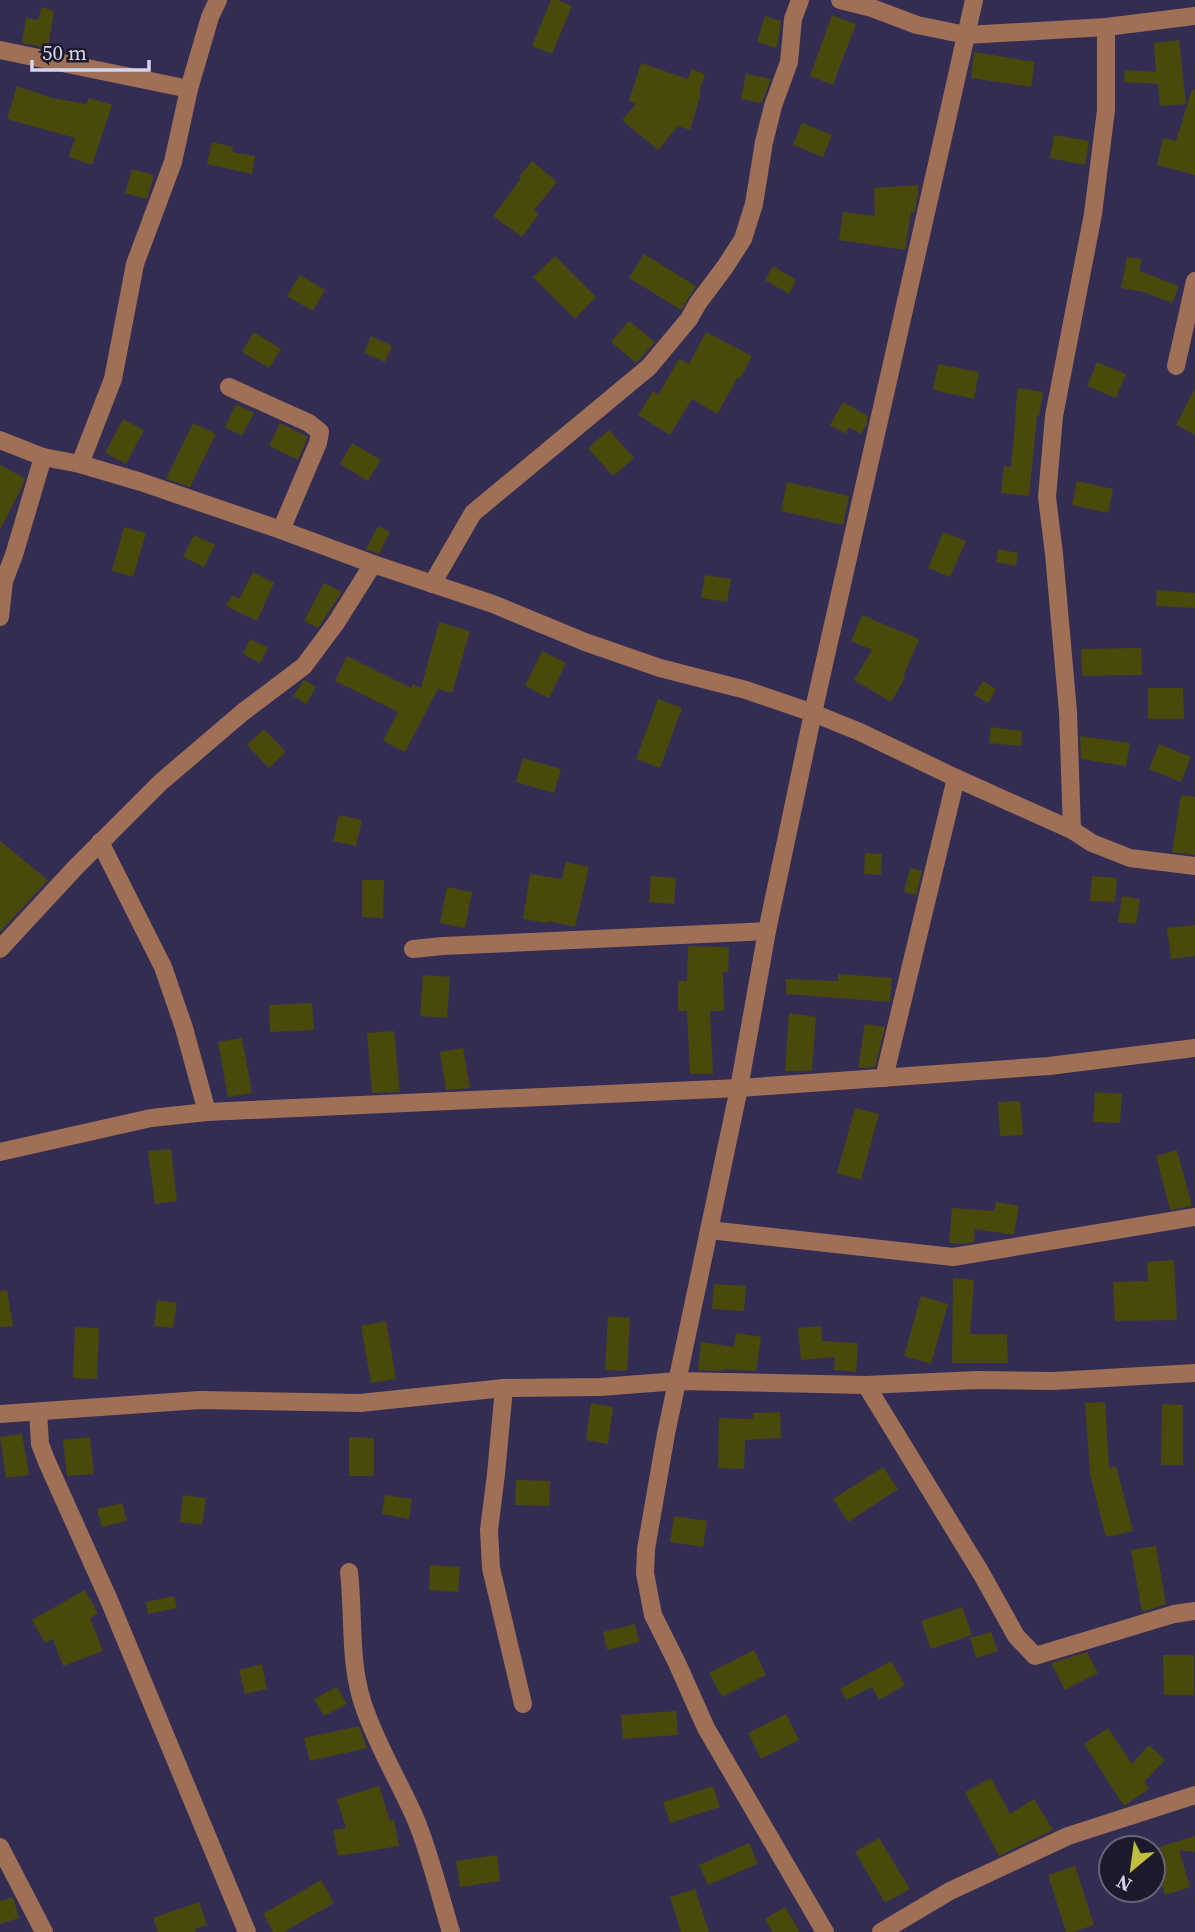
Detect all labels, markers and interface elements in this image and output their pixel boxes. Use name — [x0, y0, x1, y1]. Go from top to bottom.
scale bar — [32, 28, 149, 72]
text: 50 m — [42, 38, 87, 67]
north arrow — [1097, 1834, 1167, 1904]
text: N — [1111, 1869, 1136, 1899]

